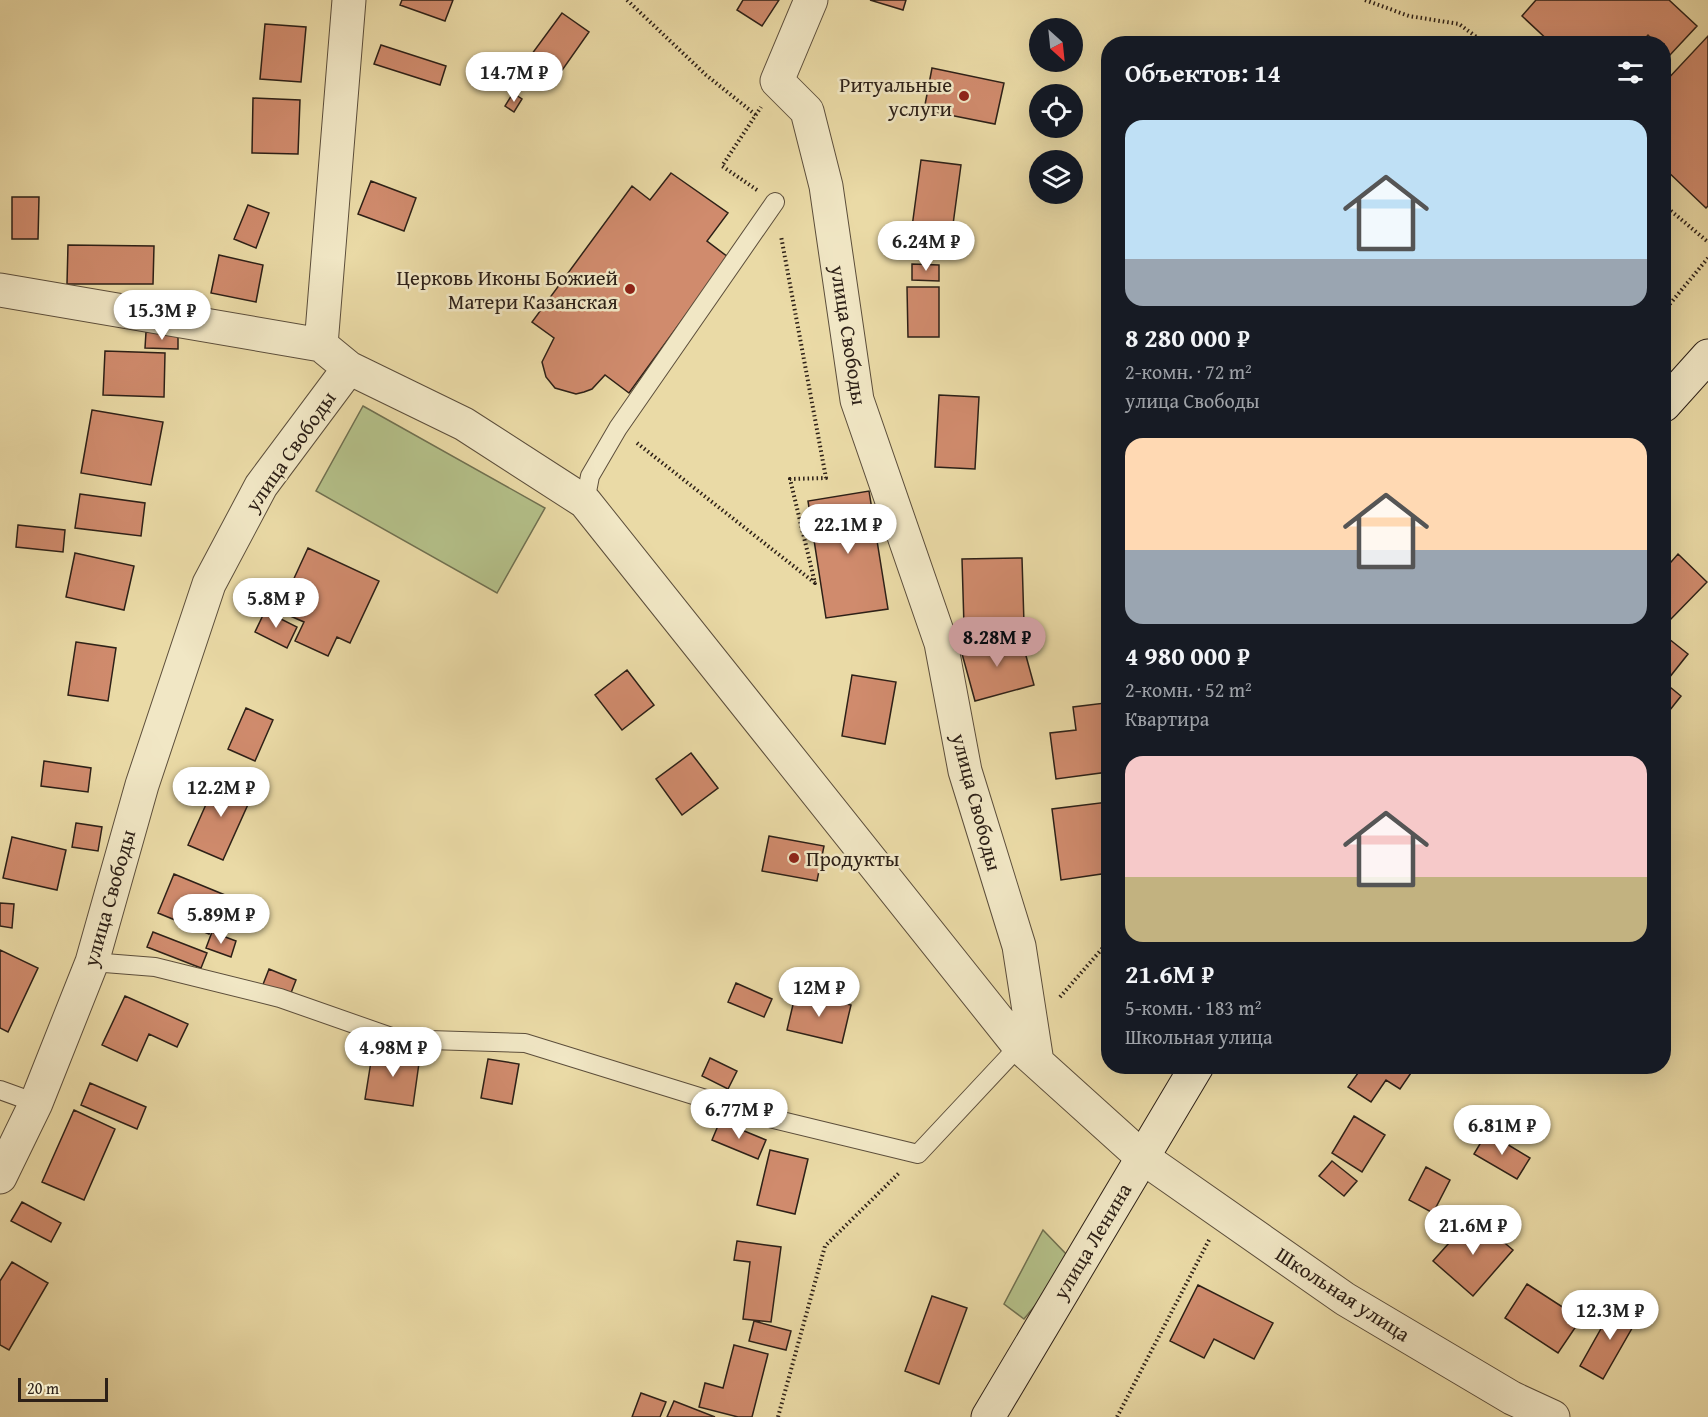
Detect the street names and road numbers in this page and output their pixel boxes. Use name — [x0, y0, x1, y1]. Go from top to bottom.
street label: улица Свободы — [822, 262, 875, 407]
street label: улица Свободы — [236, 384, 343, 519]
street label: улица Свободы — [943, 729, 1010, 875]
street label: улица Свободы — [74, 826, 143, 971]
street label: улица Ленина — [1044, 1177, 1139, 1306]
street label: Школьная улица — [1270, 1239, 1416, 1349]

